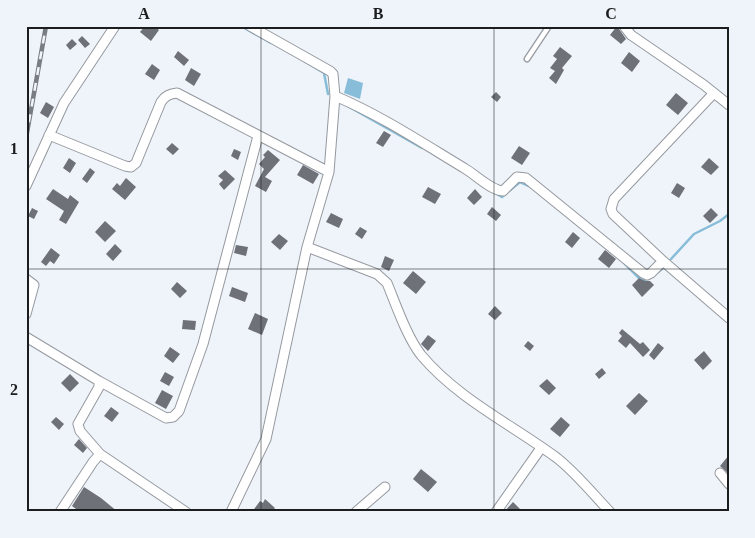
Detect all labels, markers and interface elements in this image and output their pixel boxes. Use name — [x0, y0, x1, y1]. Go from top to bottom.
text: A — [138, 5, 150, 22]
text: B — [373, 5, 384, 22]
text: C — [605, 5, 617, 22]
text: 1 — [10, 140, 18, 157]
text: 2 — [10, 381, 18, 398]

